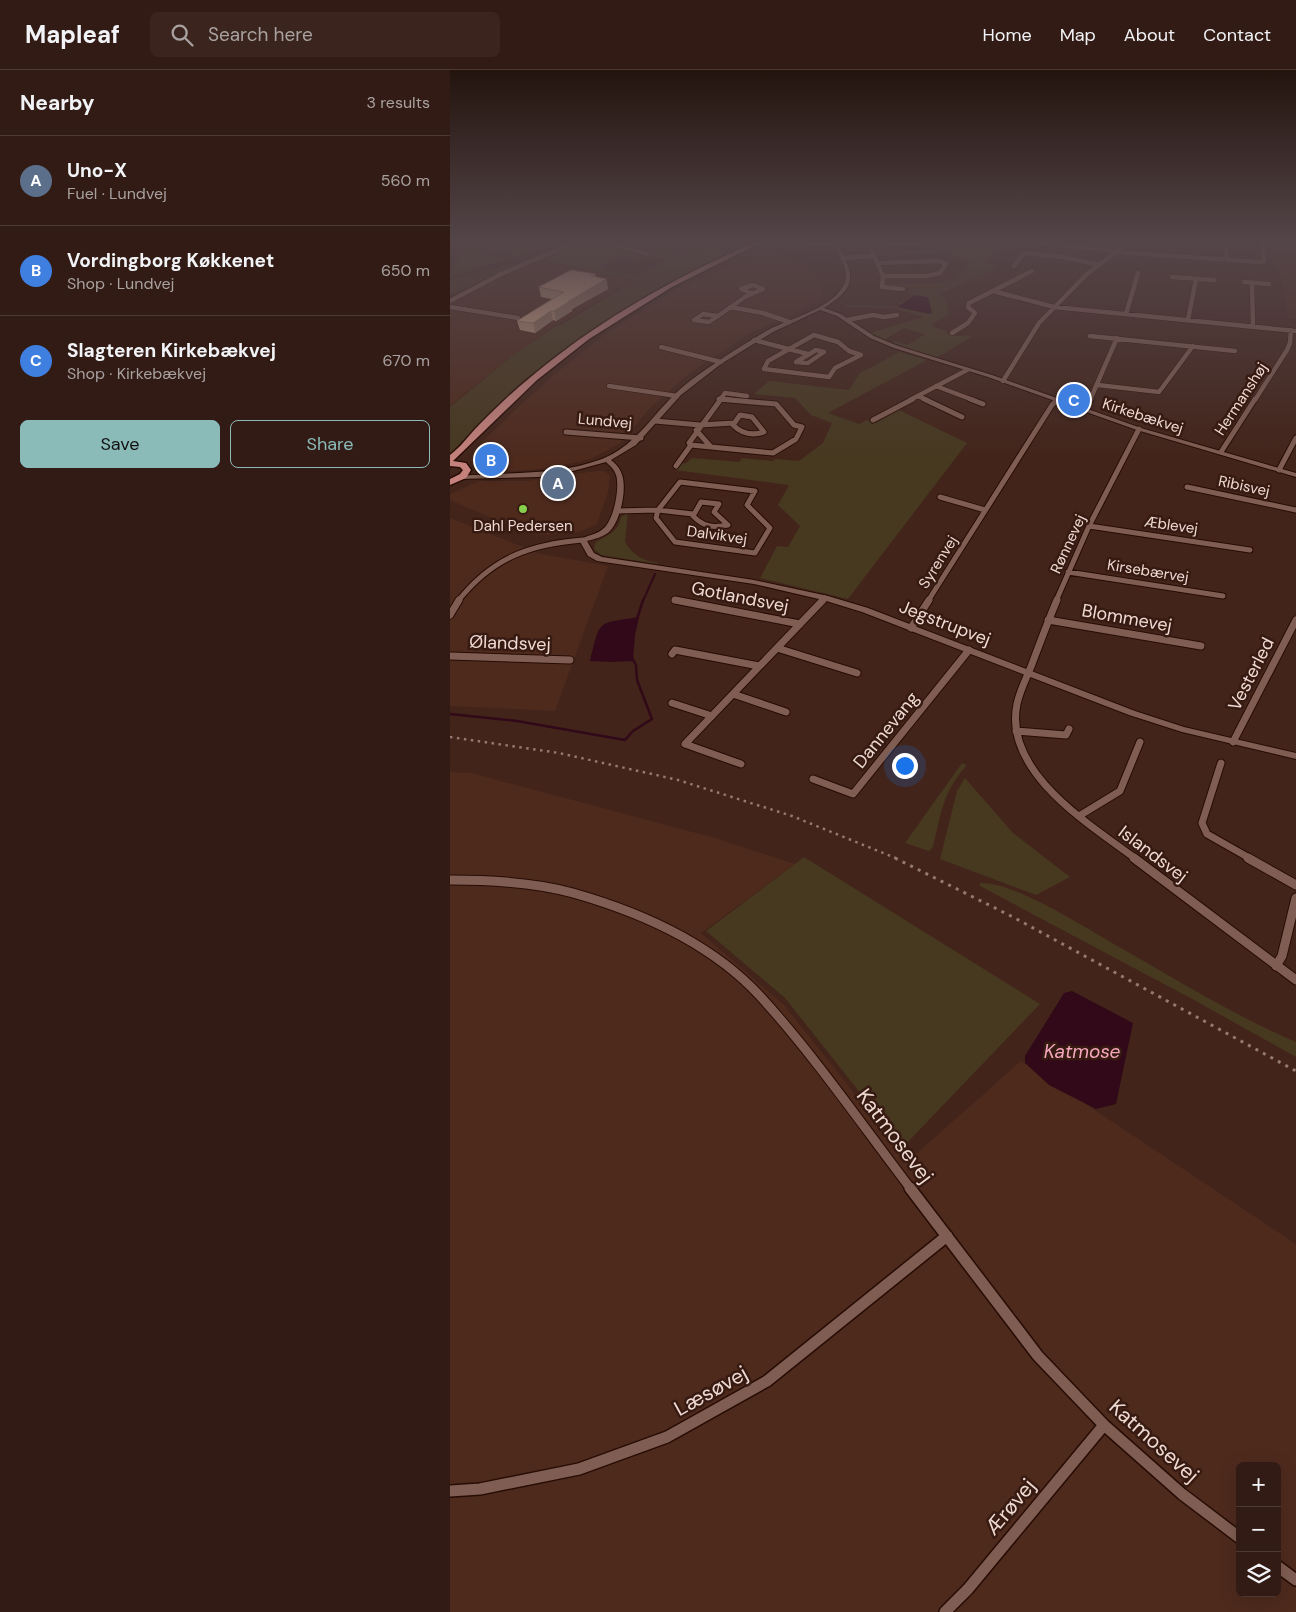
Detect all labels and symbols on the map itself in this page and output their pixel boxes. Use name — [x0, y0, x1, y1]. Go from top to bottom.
street label: Hermanshøj — [1210, 359, 1272, 439]
pin: C — [1058, 381, 1090, 419]
street label: Kirkebækvej — [1100, 394, 1186, 438]
street label: Lundvej — [577, 409, 633, 433]
pin: B — [475, 441, 507, 479]
pin: A — [542, 464, 574, 502]
street label: Ribisvej — [1216, 471, 1272, 501]
marker: Dahl Pedersen — [517, 503, 529, 515]
street label: Rønnevej — [1046, 511, 1090, 577]
street label: Æblevej — [1143, 511, 1199, 539]
place label: Dahl Pedersen — [473, 516, 573, 536]
street label: Dalvikvej — [686, 521, 748, 549]
street label: Syrenvej — [914, 532, 962, 592]
street label: Kirsebærvej — [1106, 555, 1190, 587]
street label: Gotlandsvej — [689, 576, 791, 618]
street label: Jegstrupvej — [896, 595, 994, 651]
street label: Blommevej — [1080, 598, 1174, 638]
street label: Ølandsvej — [469, 630, 551, 656]
street label: Vesterled — [1222, 633, 1280, 715]
street label: Dannevang — [848, 687, 924, 773]
your location — [892, 753, 918, 779]
street label: Islandsvej — [1113, 820, 1193, 888]
water label: Katmose — [1044, 1039, 1121, 1064]
street label: Katmosevej — [850, 1083, 940, 1189]
street label: Læsøvej — [669, 1359, 753, 1423]
street label: Katmosevej — [1103, 1393, 1205, 1489]
street label: Ærøvej — [978, 1473, 1042, 1541]

